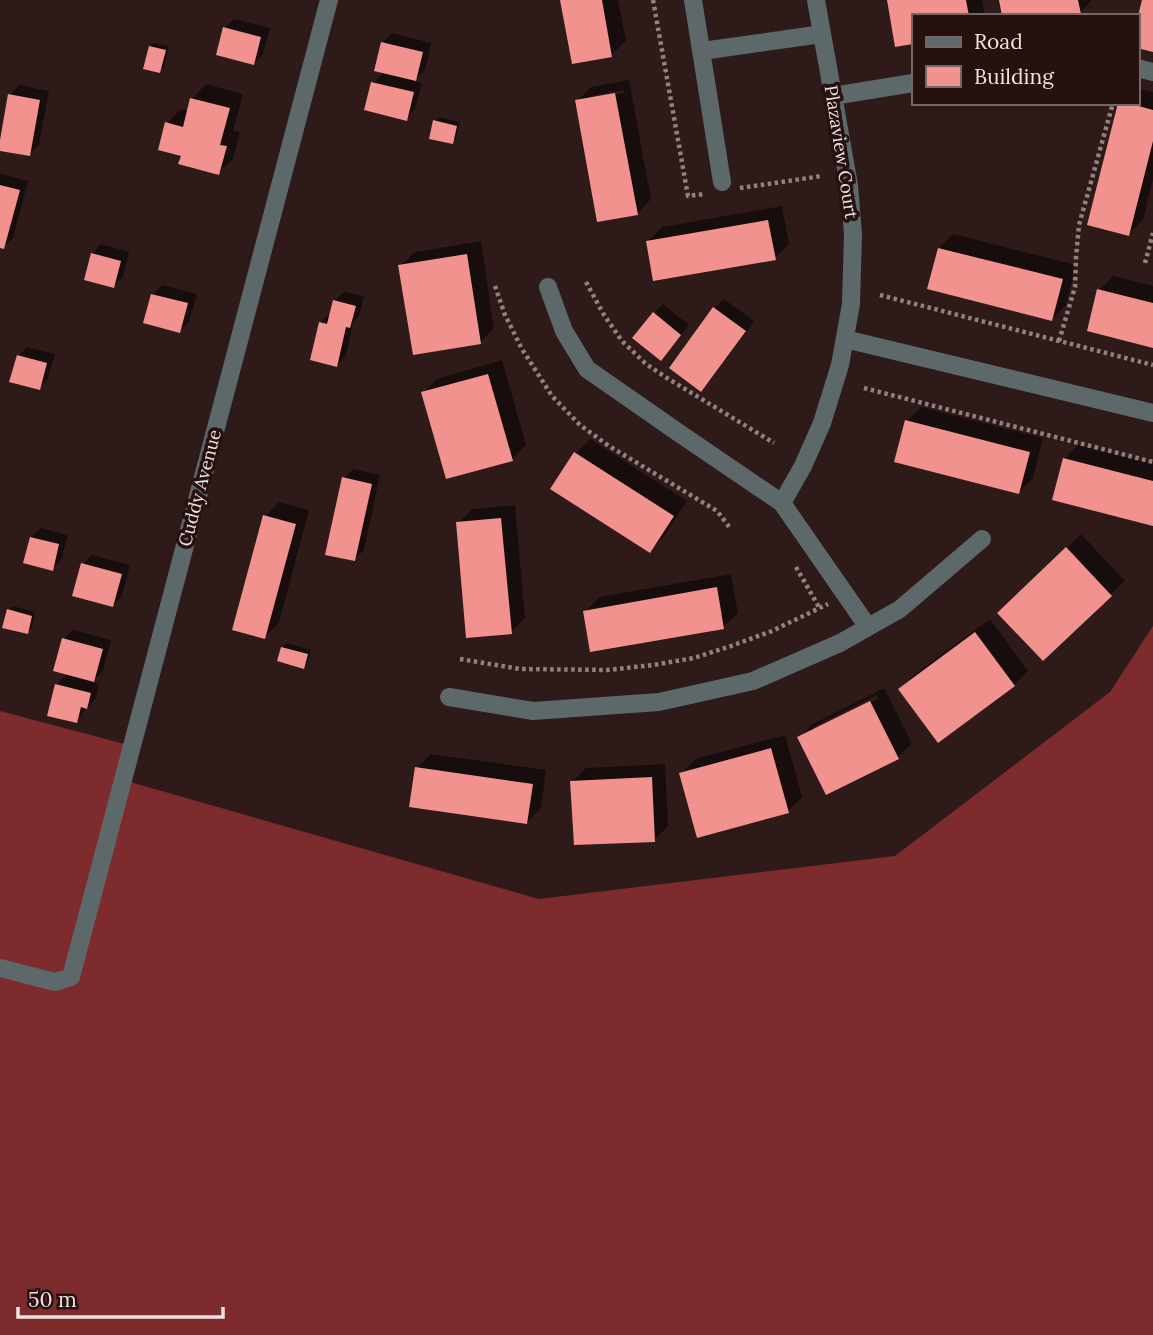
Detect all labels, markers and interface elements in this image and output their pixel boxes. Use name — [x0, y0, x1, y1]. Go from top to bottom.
legend — [912, 14, 1139, 105]
text: Road — [974, 28, 1023, 55]
text: Building — [974, 63, 1054, 90]
street label: Plazaview Court — [820, 83, 863, 220]
street label: Cuddy Avenue — [173, 427, 226, 549]
scale bar — [18, 1276, 222, 1320]
text: 50 m — [28, 1286, 77, 1313]

